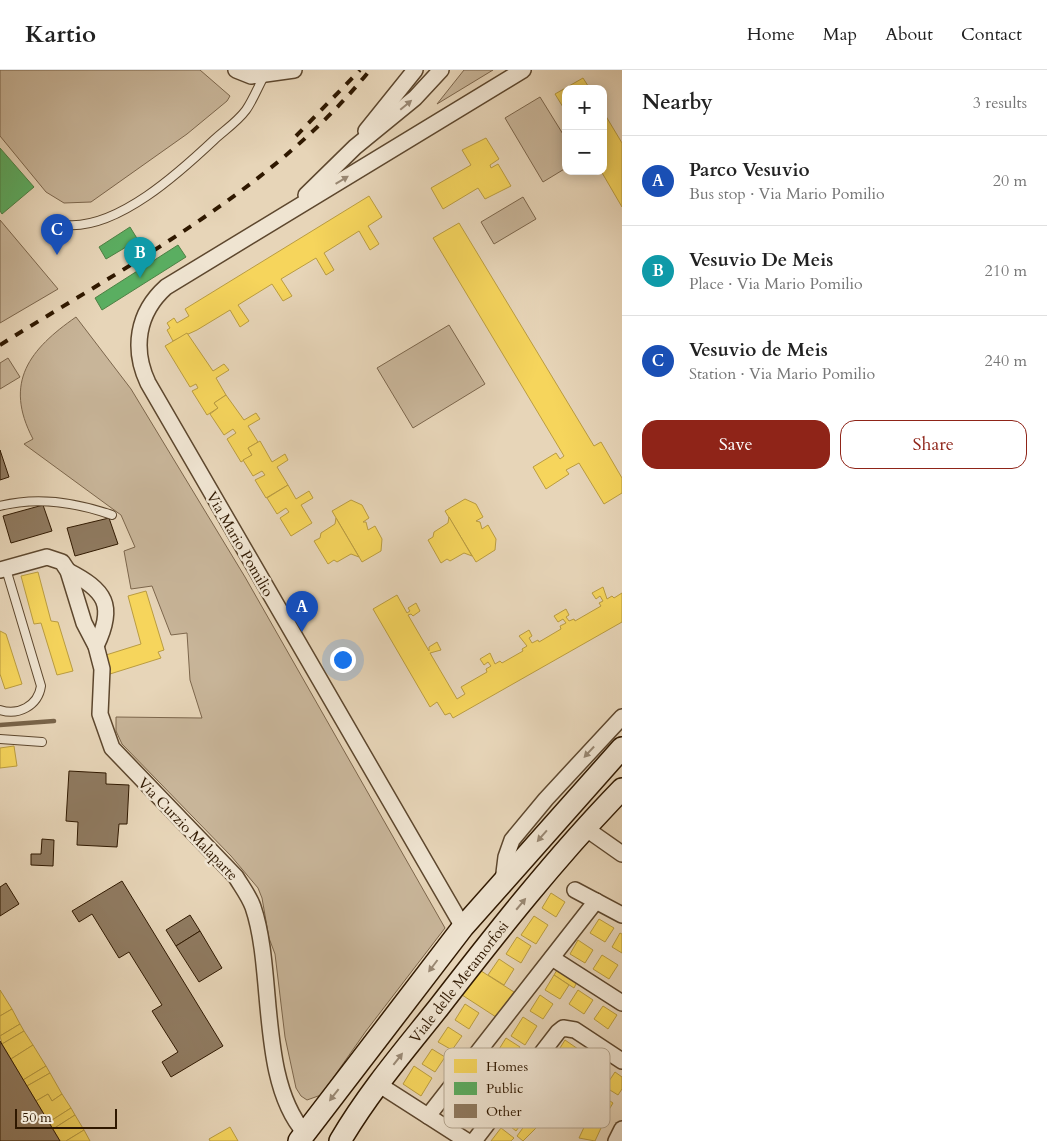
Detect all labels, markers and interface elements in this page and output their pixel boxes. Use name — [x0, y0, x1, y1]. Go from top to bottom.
text: Kartio — [25, 18, 96, 51]
text: Home — [747, 22, 795, 47]
text: Map — [823, 22, 857, 47]
text: About — [885, 22, 933, 47]
text: Contact — [961, 22, 1022, 47]
map controls — [562, 85, 607, 175]
button: + — [562, 85, 607, 130]
text: Nearby — [642, 88, 713, 117]
text: 3 results — [973, 92, 1027, 114]
one-way arrow — [400, 100, 413, 111]
button: − — [562, 130, 607, 175]
text: Parco Vesuvio — [689, 157, 810, 183]
text: A — [652, 170, 664, 192]
text: 20 m — [993, 170, 1027, 192]
one-way arrow — [335, 175, 348, 185]
text: Bus stop · Via Mario Pomilio — [689, 183, 885, 205]
pin: C — [41, 214, 73, 255]
pin: B — [124, 237, 156, 278]
text: Vesuvio De Meis — [689, 247, 833, 273]
text: B — [652, 260, 664, 282]
text: 210 m — [985, 260, 1027, 282]
text: Place · Via Mario Pomilio — [689, 273, 863, 295]
text: Vesuvio de Meis — [689, 337, 828, 363]
text: C — [652, 350, 664, 372]
text: 240 m — [985, 350, 1027, 372]
text: Station · Via Mario Pomilio — [689, 363, 875, 385]
button: Save — [642, 420, 830, 469]
button: Share — [840, 420, 1027, 469]
street label: Via Mario Pomilio — [202, 488, 278, 600]
pin: A — [286, 591, 318, 632]
your location — [330, 647, 356, 673]
one-way arrow — [583, 746, 595, 758]
street label: Via Curzio Malaparte — [133, 773, 243, 885]
one-way arrow — [536, 829, 548, 841]
one-way arrow — [515, 898, 526, 910]
street label: Viale delle Metamorfosi — [405, 917, 513, 1047]
one-way arrow — [428, 959, 438, 973]
legend — [444, 1048, 610, 1128]
one-way arrow — [393, 1053, 404, 1066]
text: Homes — [486, 1057, 528, 1076]
text: Public — [486, 1079, 523, 1098]
one-way arrow — [329, 1088, 340, 1101]
text: Other — [486, 1102, 523, 1121]
scale bar — [15, 1106, 118, 1129]
text: 50 m — [22, 1108, 52, 1127]

